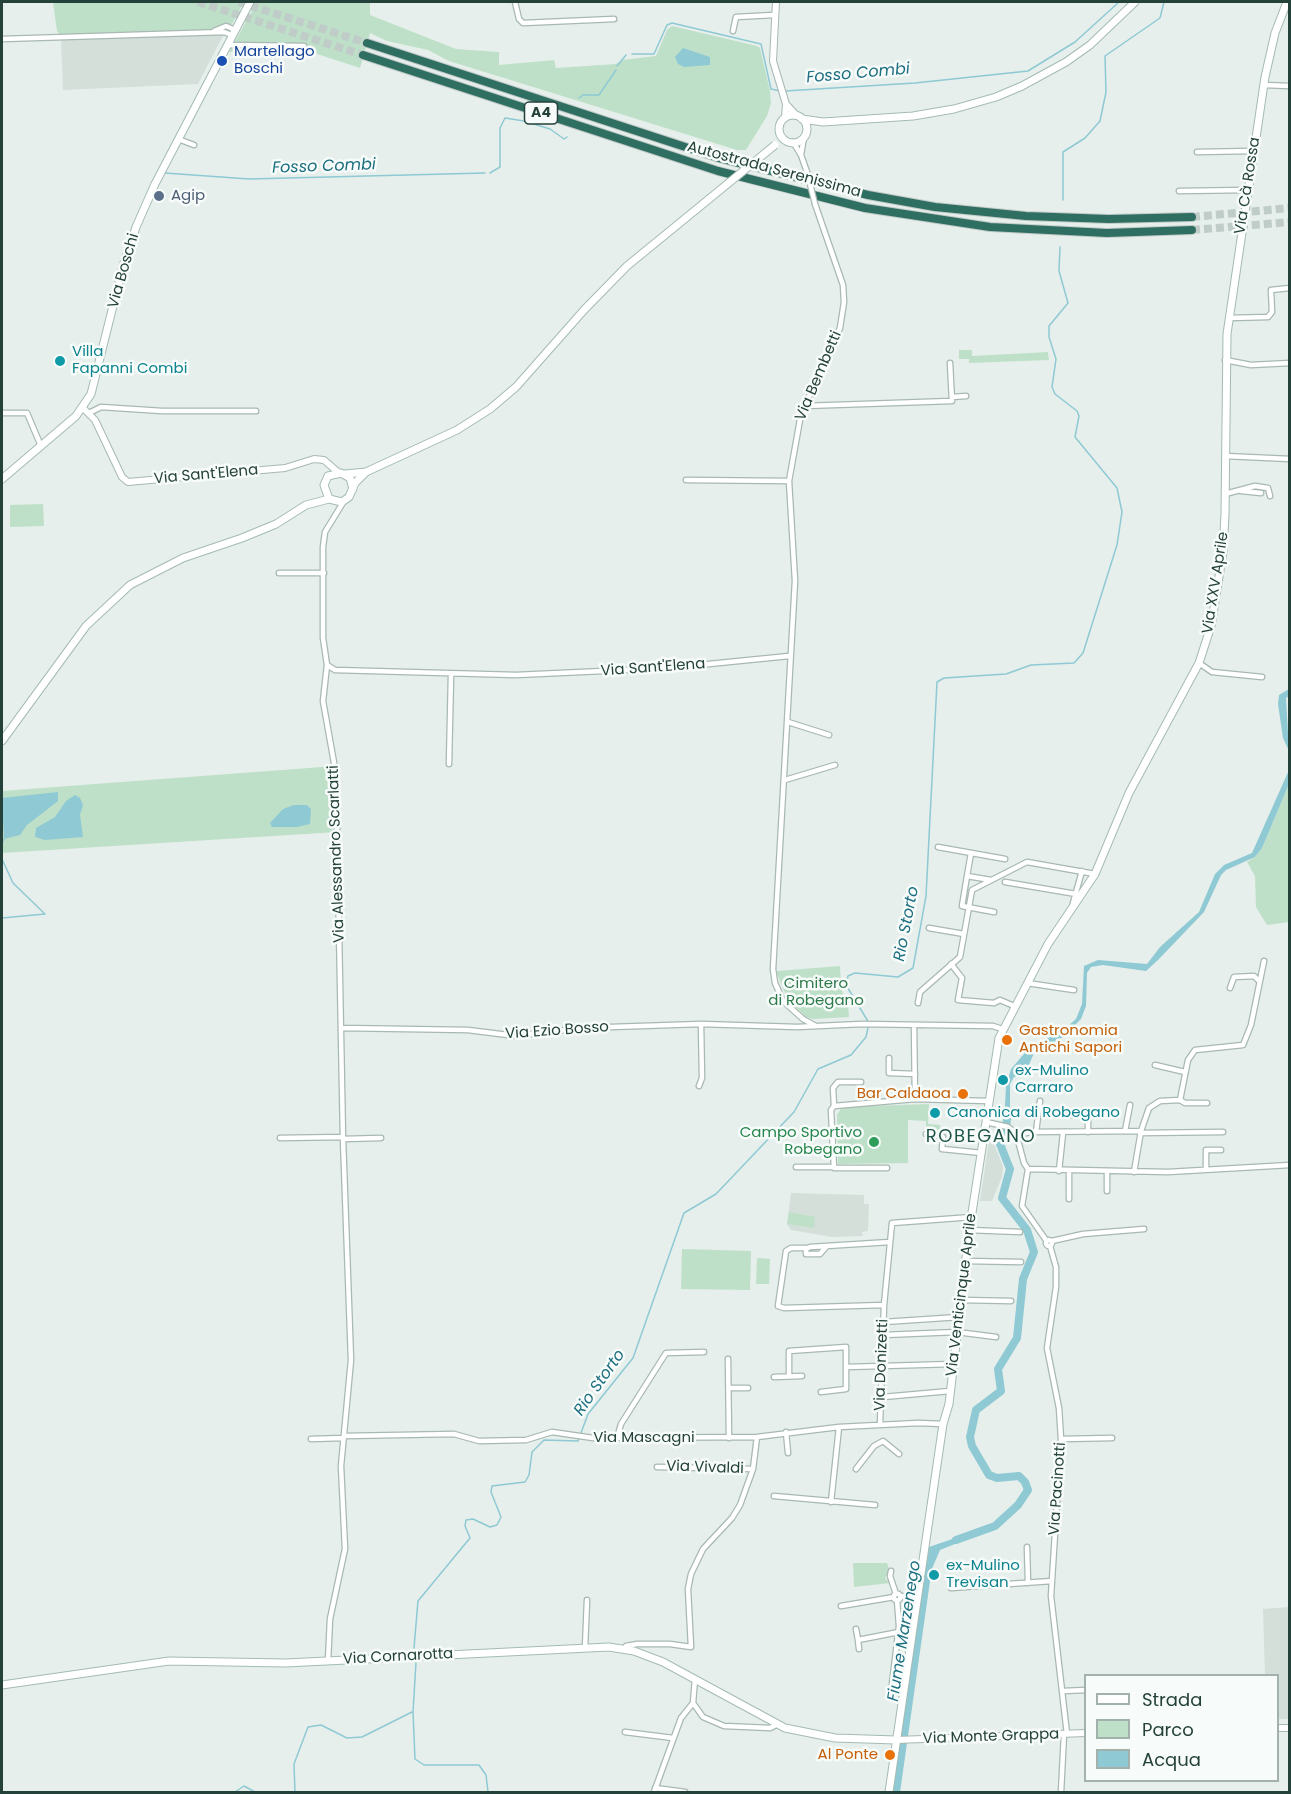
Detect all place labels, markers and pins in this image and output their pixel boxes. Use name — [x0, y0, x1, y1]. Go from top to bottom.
place label: Martellago Boschi — [234, 43, 315, 78]
marker: Martellago Boschi — [215, 54, 229, 68]
place label: Agip — [171, 187, 205, 205]
marker: Agip — [152, 189, 166, 203]
place label: Villa Fapanni Combi — [72, 343, 187, 378]
marker: Villa Fapanni Combi — [53, 354, 67, 368]
place label: Gastronomia Antichi Sapori — [1019, 1022, 1122, 1057]
marker: Gastronomia Antichi Sapori — [1000, 1033, 1014, 1047]
place label: ex-Mulino Carraro — [1015, 1062, 1089, 1097]
marker: ex-Mulino Carraro — [996, 1073, 1010, 1087]
place label: Bar Caldaoa — [857, 1085, 951, 1103]
marker: Bar Caldaoa — [956, 1087, 970, 1101]
place label: Canonica di Robegano — [947, 1104, 1120, 1122]
marker: Canonica di Robegano — [928, 1106, 942, 1120]
place label: Campo Sportivo Robegano — [740, 1124, 862, 1159]
marker: Campo Sportivo Robegano — [867, 1135, 881, 1149]
place label: ex-Mulino Trevisan — [946, 1557, 1020, 1592]
marker: ex-Mulino Trevisan — [927, 1568, 941, 1582]
place label: Al Ponte — [818, 1746, 878, 1764]
marker: Al Ponte — [883, 1748, 897, 1762]

